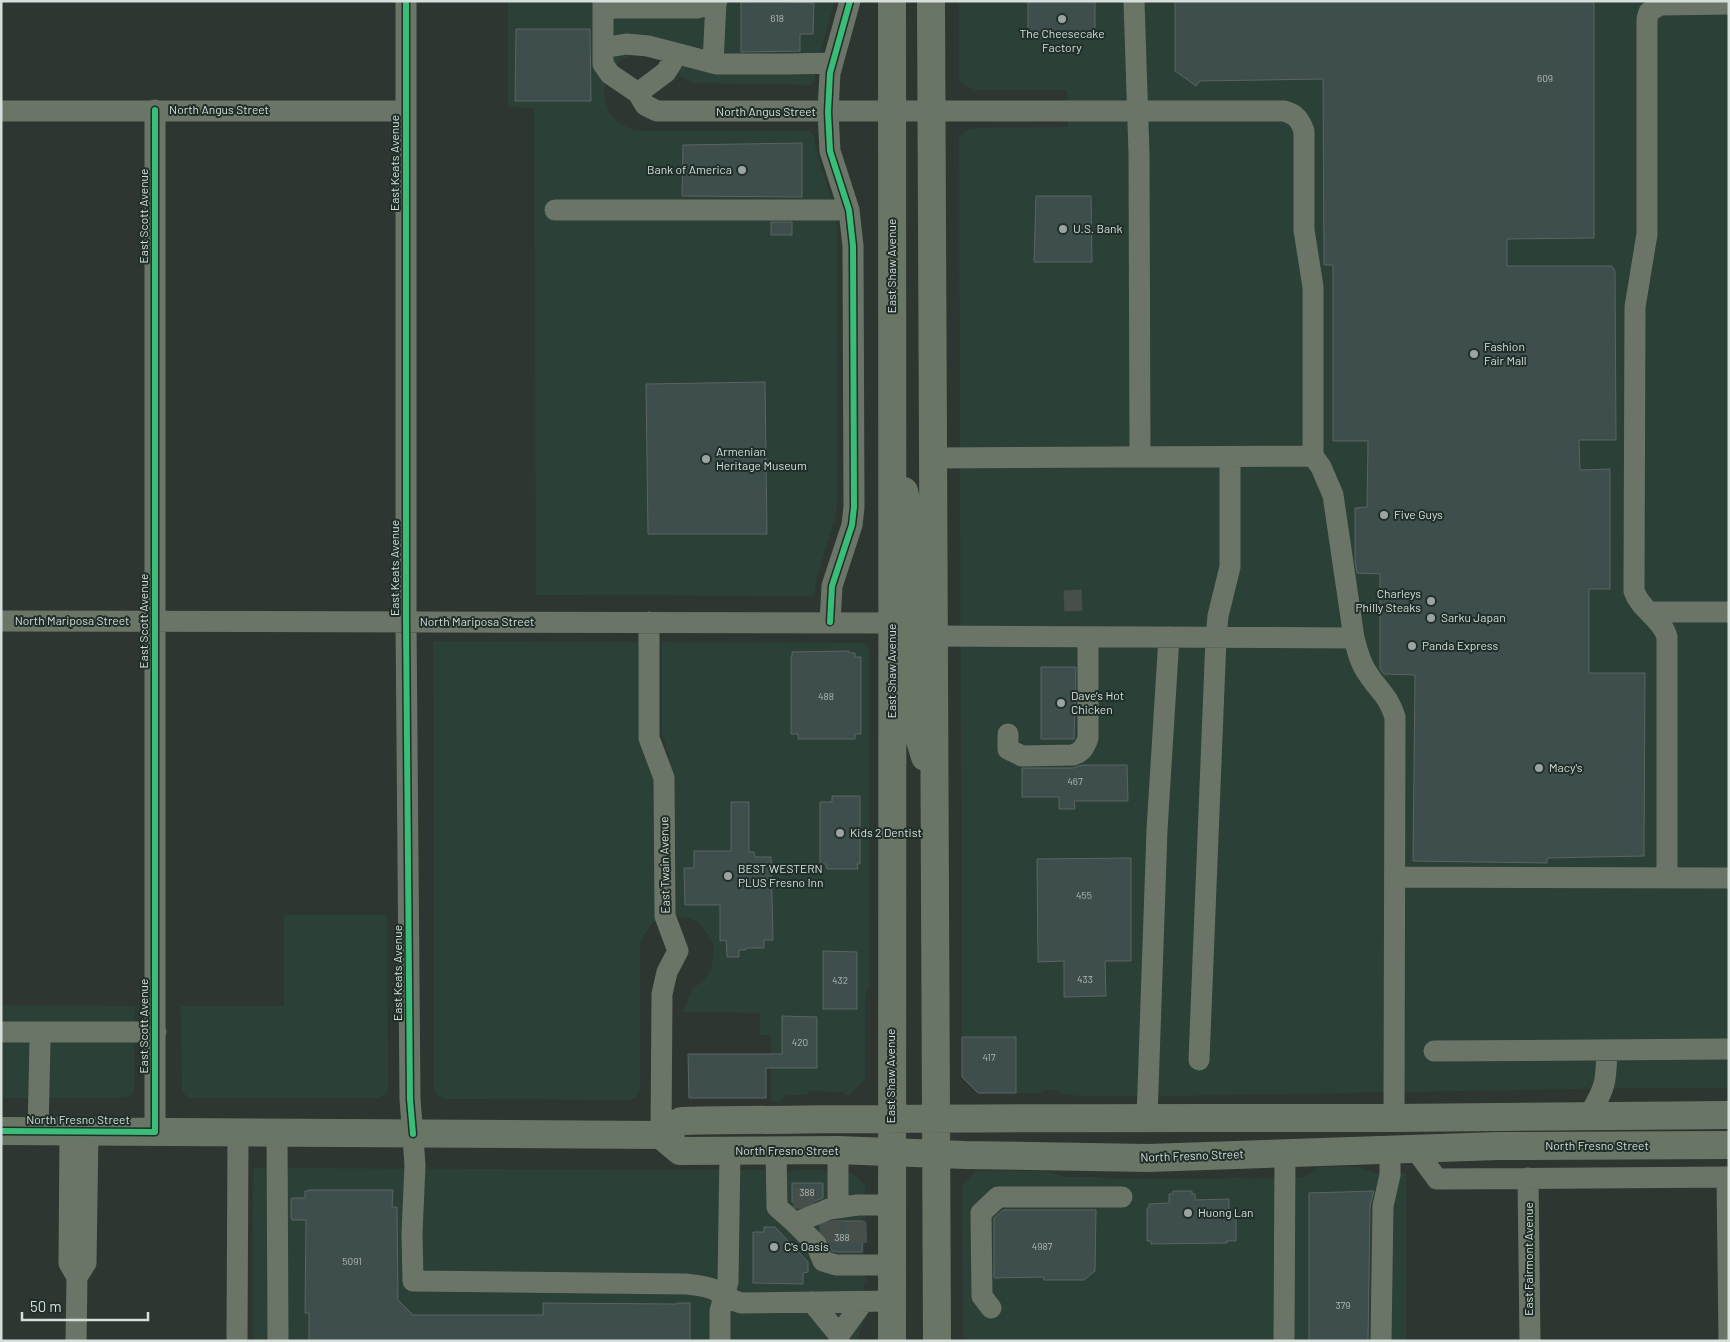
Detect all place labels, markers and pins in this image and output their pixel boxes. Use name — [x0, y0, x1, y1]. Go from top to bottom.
marker: The Cheesecake Factory — [1056, 13, 1068, 25]
place label: The Cheesecake Factory — [1019, 26, 1105, 54]
place label: Bank of America — [647, 162, 732, 176]
marker: Bank of America — [736, 164, 748, 176]
place label: U.S. Bank — [1073, 221, 1123, 235]
marker: U.S. Bank — [1057, 223, 1069, 235]
place label: Fashion Fair Mall — [1484, 339, 1527, 367]
marker: Fashion Fair Mall — [1468, 348, 1480, 360]
place label: Armenian Heritage Museum — [716, 444, 807, 472]
marker: Armenian Heritage Museum — [700, 453, 712, 465]
place label: Five Guys — [1394, 507, 1443, 521]
marker: Five Guys — [1378, 509, 1390, 521]
place label: Charleys Philly Steaks — [1356, 586, 1421, 614]
marker: Charleys Philly Steaks — [1425, 595, 1437, 607]
place label: Sarku Japan — [1441, 610, 1506, 624]
marker: Sarku Japan — [1425, 612, 1437, 624]
place label: Panda Express — [1422, 638, 1498, 652]
marker: Panda Express — [1406, 640, 1418, 652]
place label: Dave's Hot Chicken — [1071, 688, 1124, 716]
marker: Dave's Hot Chicken — [1055, 697, 1067, 709]
place label: Macy's — [1549, 760, 1583, 774]
marker: Macy's — [1533, 762, 1545, 774]
place label: Kids 2 Dentist — [850, 825, 922, 839]
marker: Kids 2 Dentist — [834, 827, 846, 839]
place label: BEST WESTERN PLUS Fresno Inn — [738, 861, 824, 889]
marker: BEST WESTERN PLUS Fresno Inn — [722, 870, 734, 882]
place label: Huong Lan — [1198, 1205, 1254, 1219]
marker: Huong Lan — [1182, 1207, 1194, 1219]
place label: C's Oasis — [784, 1239, 829, 1253]
marker: C's Oasis — [768, 1241, 780, 1253]

